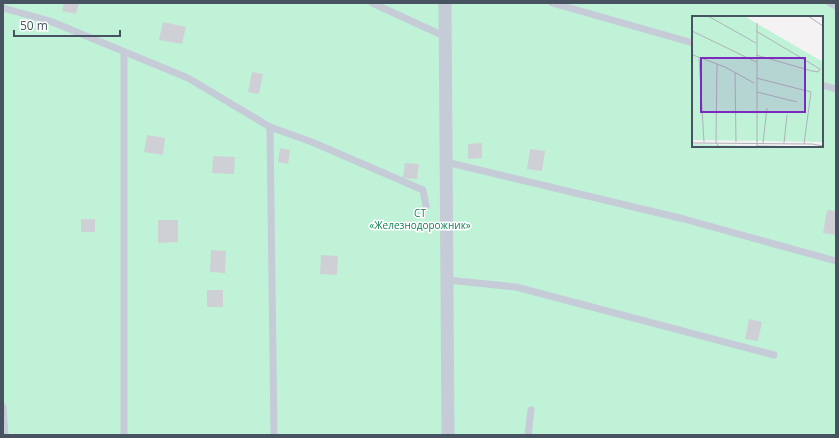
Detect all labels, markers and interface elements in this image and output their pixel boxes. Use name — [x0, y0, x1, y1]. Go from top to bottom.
scale bar — [14, 12, 120, 38]
inset map — [692, 16, 823, 147]
text: 50 m — [20, 17, 48, 34]
park label: СТ «Железнодорожник» — [369, 206, 471, 232]

